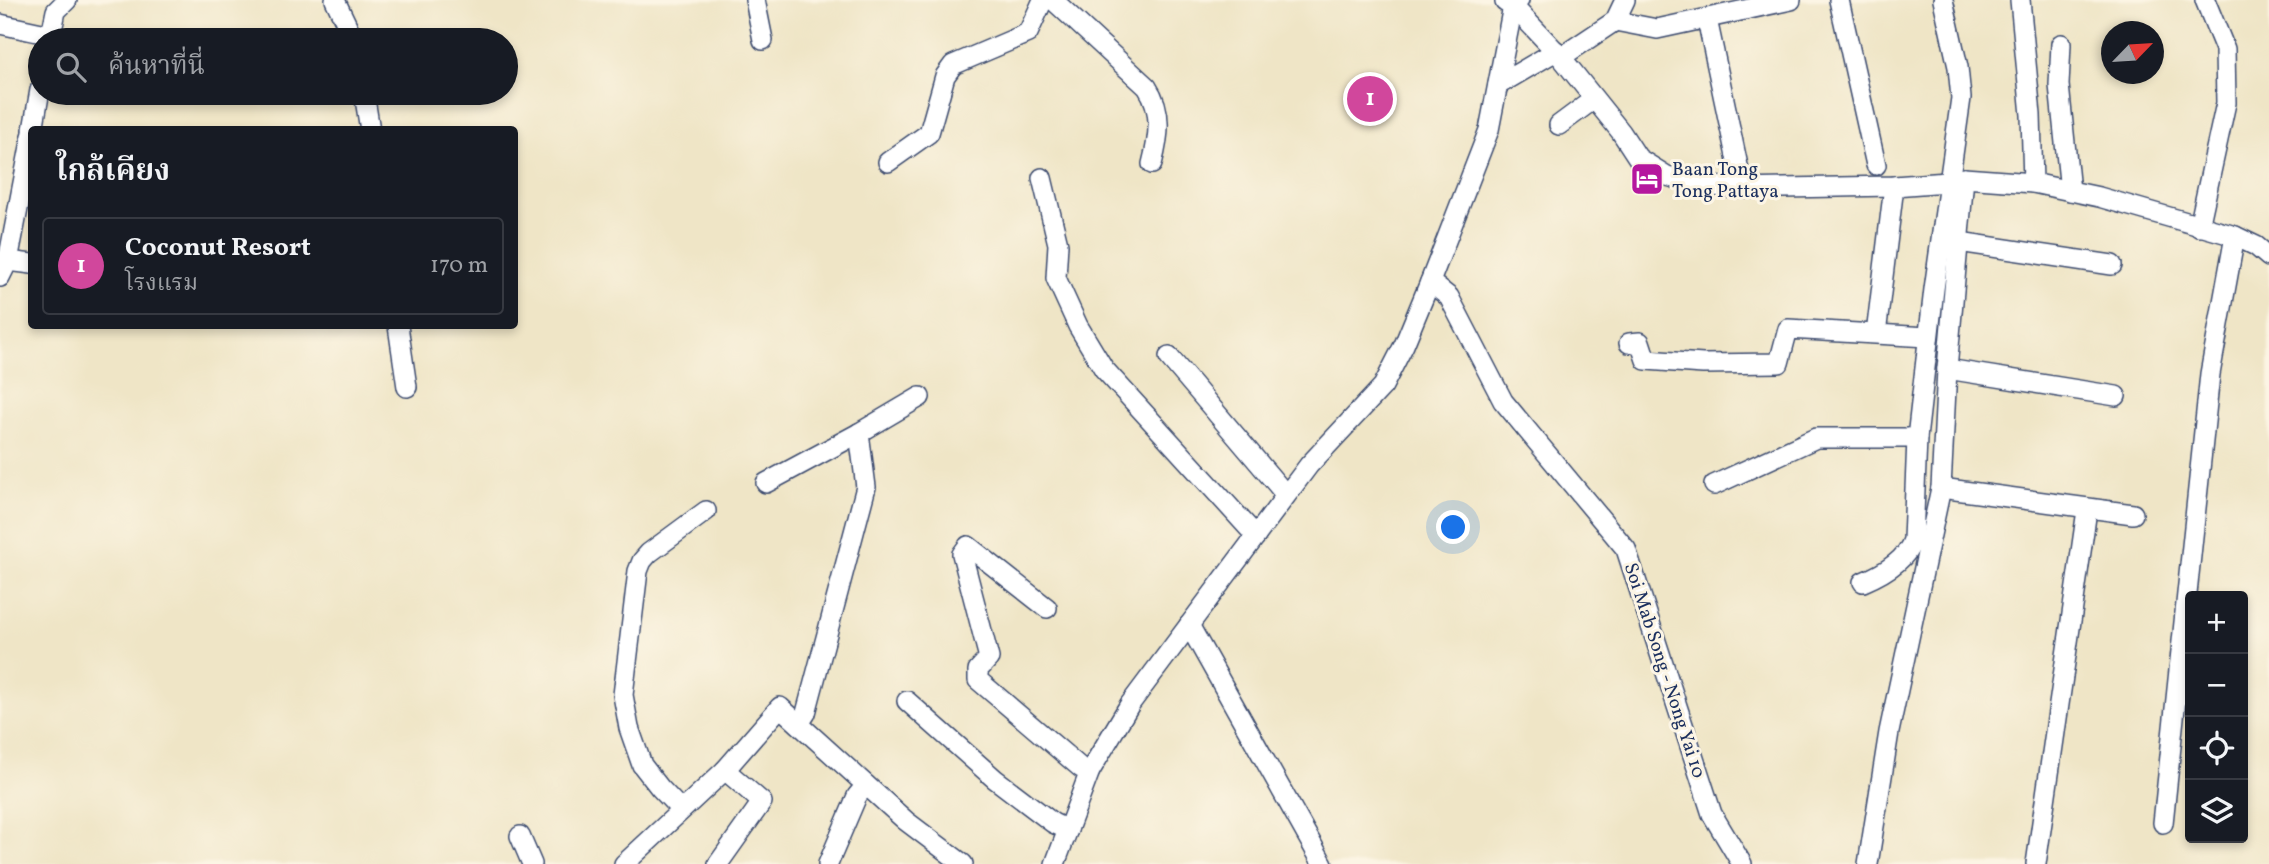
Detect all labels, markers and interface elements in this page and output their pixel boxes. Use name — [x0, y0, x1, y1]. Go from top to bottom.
north arrow — [2101, 21, 2164, 84]
search box — [28, 28, 518, 105]
icon: search — [52, 48, 90, 86]
text: ค้นหาที่นี่ — [108, 49, 205, 85]
pin: 1 — [1347, 73, 1393, 125]
text: ใกล้เคียง — [56, 151, 170, 193]
place label: Baan Tong Tong Pattaya — [1672, 157, 1779, 205]
hotel icon: Baan Tong Tong Pattaya — [1628, 160, 1666, 198]
text: Coconut Resort — [125, 230, 311, 266]
text: 1 — [76, 250, 86, 282]
text: 170 m — [430, 250, 488, 282]
text: โรงแรม — [125, 268, 198, 300]
your location — [1436, 510, 1470, 544]
street label: Soi Mab Song - Nong Yai 10 — [1617, 560, 1711, 782]
map controls — [2185, 591, 2248, 843]
button: + — [2185, 591, 2248, 654]
button: − — [2185, 654, 2248, 717]
button: locate — [2185, 717, 2248, 780]
button: layers — [2185, 780, 2248, 843]

